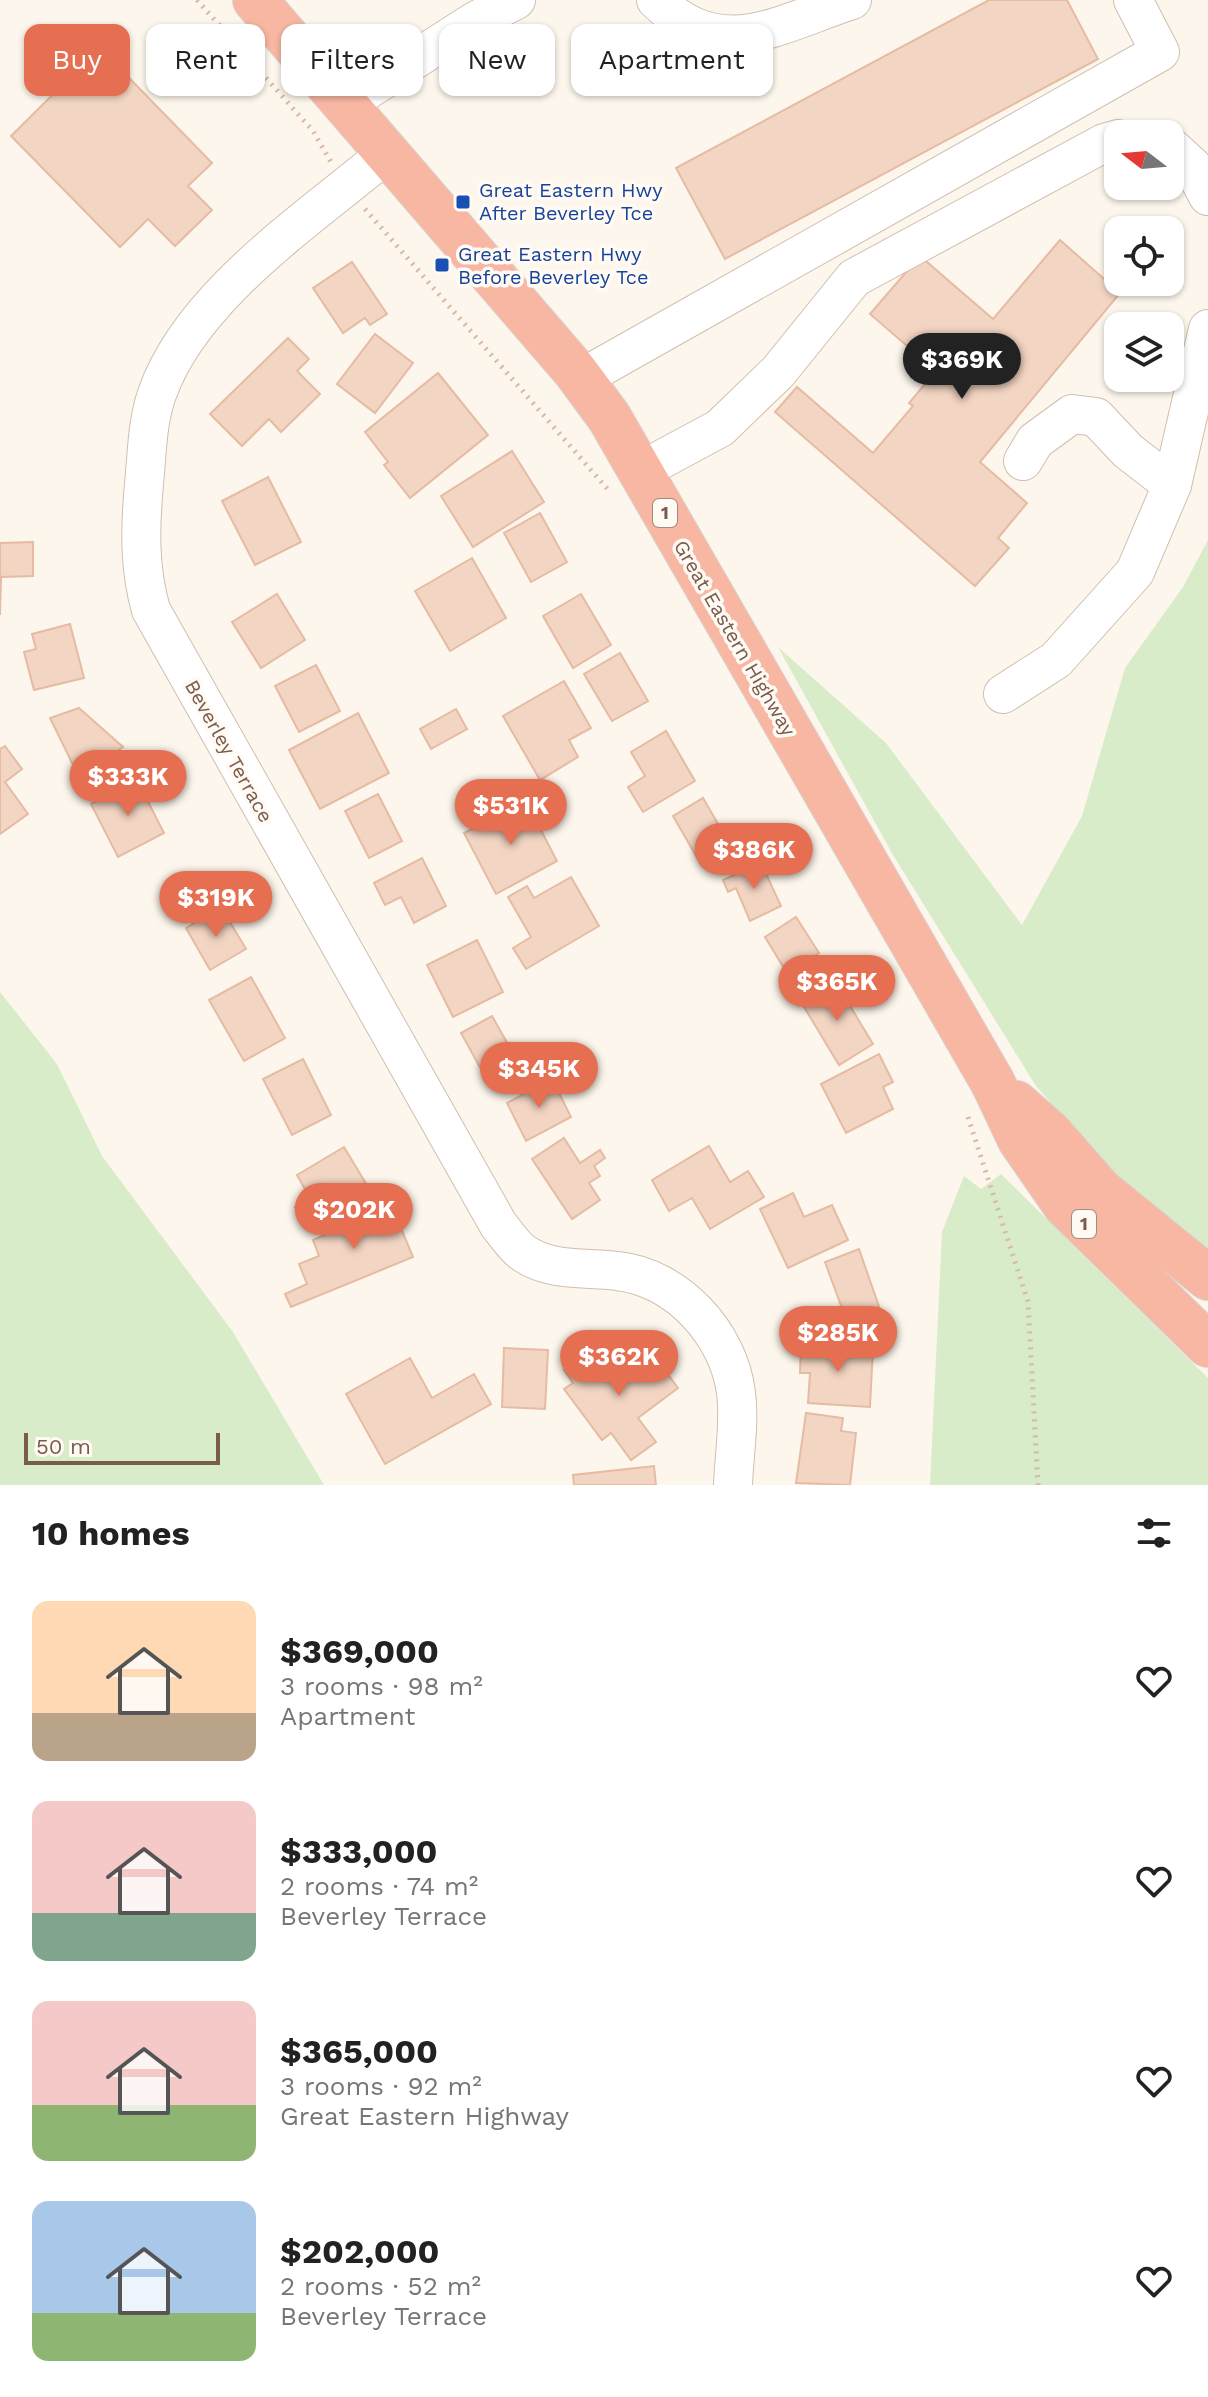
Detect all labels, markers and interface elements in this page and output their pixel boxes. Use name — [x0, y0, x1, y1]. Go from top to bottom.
chip: Buy — [24, 24, 130, 96]
chip: Rent — [146, 24, 265, 96]
chip: Filters — [281, 24, 423, 96]
chip: New — [439, 24, 555, 96]
chip: Apartment — [571, 24, 773, 96]
north arrow — [1104, 120, 1184, 200]
map controls — [1104, 120, 1184, 392]
place label: Great Eastern Hwy After Beverley Tce — [479, 178, 663, 225]
marker: Great Eastern Hwy After Beverley Tce — [454, 193, 472, 211]
button: locate — [1104, 216, 1184, 296]
place label: Great Eastern Hwy Before Beverley Tce — [458, 242, 649, 289]
marker: Great Eastern Hwy Before Beverley Tce — [433, 256, 451, 274]
button: layers — [1104, 312, 1184, 392]
pin: $369K — [906, 333, 1018, 401]
text: $369K — [921, 344, 1003, 374]
road number: 1 — [653, 499, 677, 527]
street label: Great Eastern Highway — [669, 536, 801, 741]
street label: Beverley Terrace — [180, 676, 278, 826]
pin: $333K — [72, 750, 184, 818]
text: $333K — [88, 761, 168, 791]
pin: $531K — [455, 779, 567, 847]
text: $531K — [473, 790, 549, 820]
pin: $386K — [698, 823, 810, 891]
text: $386K — [713, 834, 795, 864]
pin: $319K — [160, 871, 272, 939]
text: $319K — [177, 882, 255, 912]
pin: $365K — [781, 955, 893, 1023]
text: $365K — [796, 966, 878, 996]
pin: $345K — [483, 1042, 595, 1110]
text: $345K — [498, 1053, 580, 1083]
pin: $202K — [298, 1183, 410, 1251]
text: $202K — [313, 1194, 395, 1224]
road number: 1 — [1072, 1210, 1096, 1238]
pin: $285K — [782, 1306, 894, 1374]
text: $285K — [797, 1317, 879, 1347]
pin: $362K — [563, 1330, 675, 1398]
text: $362K — [578, 1341, 660, 1371]
scale bar — [24, 1429, 220, 1465]
text: 50 m — [36, 1434, 91, 1459]
icon: filters — [1132, 1511, 1176, 1555]
text: 10 homes — [32, 1513, 190, 1553]
text: $369,000 — [280, 1631, 439, 1671]
icon: home — [96, 1633, 192, 1729]
icon: heart — [1132, 1659, 1176, 1703]
text: 3 rooms · 98 m² — [280, 1671, 483, 1701]
text: Apartment — [280, 1701, 416, 1731]
text: $333,000 — [280, 1831, 438, 1871]
icon: home — [96, 1833, 192, 1929]
icon: heart — [1132, 1859, 1176, 1903]
text: 2 rooms · 74 m² — [280, 1871, 478, 1901]
text: Beverley Terrace — [280, 1901, 487, 1931]
text: $365,000 — [280, 2031, 438, 2071]
icon: home — [96, 2033, 192, 2129]
icon: heart — [1132, 2059, 1176, 2103]
text: 3 rooms · 92 m² — [280, 2071, 482, 2101]
text: Great Eastern Highway — [280, 2101, 569, 2131]
text: $202,000 — [280, 2231, 439, 2271]
icon: home — [96, 2233, 192, 2329]
icon: heart — [1132, 2259, 1176, 2303]
text: 2 rooms · 52 m² — [280, 2271, 481, 2301]
text: Beverley Terrace — [280, 2301, 487, 2331]

